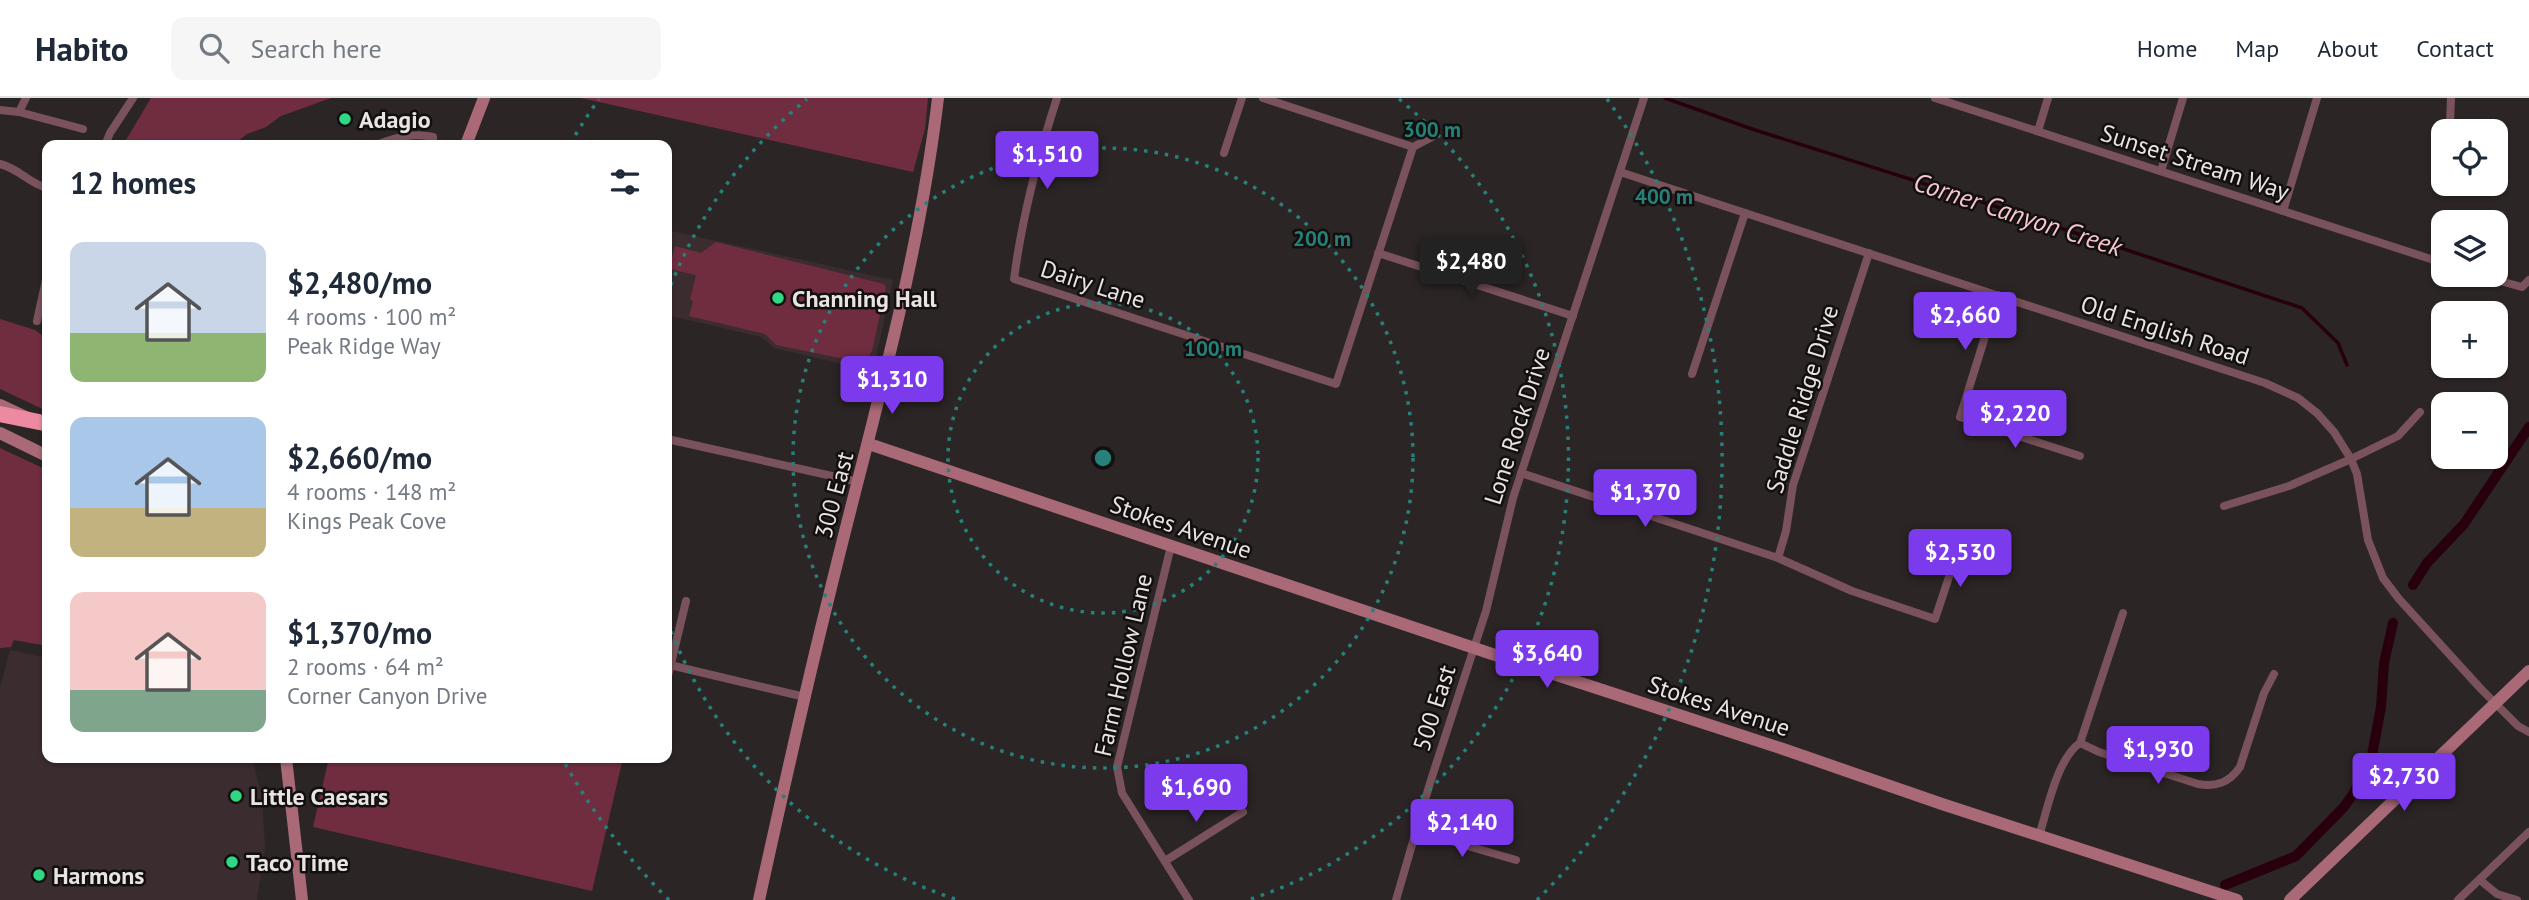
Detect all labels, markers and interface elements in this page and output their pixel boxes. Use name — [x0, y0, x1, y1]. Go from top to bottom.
search box — [171, 17, 661, 80]
text: Habito — [35, 27, 129, 70]
icon: search — [195, 29, 233, 67]
text: Search here — [251, 32, 382, 65]
text: Home — [2137, 33, 2197, 64]
text: Map — [2235, 33, 2279, 64]
text: About — [2317, 33, 2378, 64]
text: Contact — [2416, 33, 2494, 64]
place label: Adagio — [359, 104, 431, 135]
marker: Adagio — [337, 111, 353, 127]
text: 300 m — [1403, 116, 1461, 143]
street label: Sunset Stream Way — [2097, 117, 2293, 207]
map controls — [2431, 119, 2508, 469]
button: locate — [2431, 119, 2508, 196]
pin: $1,510 — [990, 132, 1104, 191]
text: $1,510 — [1011, 139, 1083, 168]
text: 12 homes — [70, 163, 196, 202]
icon: filters — [606, 163, 644, 201]
water label: Corner Canyon Creek — [1910, 165, 2128, 264]
text: 400 m — [1635, 183, 1693, 210]
button: layers — [2431, 210, 2508, 287]
text: 200 m — [1293, 225, 1351, 252]
pin: $2,480 — [1414, 238, 1528, 298]
text: $2,480 — [1435, 246, 1507, 275]
street label: Dairy Lane — [1037, 253, 1149, 315]
text: $2,480/mo — [287, 263, 432, 302]
icon: home — [126, 270, 210, 354]
place label: Channing Hall — [792, 283, 938, 314]
street label: Old English Road — [2077, 288, 2253, 372]
marker: Channing Hall — [770, 290, 786, 306]
pin: $2,660 — [1908, 292, 2022, 352]
text: $2,660 — [1929, 300, 2001, 329]
street label: Saddle Ridge Drive — [1759, 301, 1845, 497]
button: + — [2431, 301, 2508, 378]
text: 4 rooms · 100 m² — [287, 302, 456, 331]
text: Peak Ridge Way — [287, 331, 441, 360]
text: 100 m — [1184, 335, 1242, 362]
street label: Lone Rock Drive — [1477, 344, 1557, 508]
pin: $1,310 — [835, 356, 949, 416]
text: $1,310 — [856, 364, 928, 393]
pin: $2,220 — [1958, 390, 2072, 450]
button: − — [2431, 392, 2508, 469]
text: $2,220 — [1979, 398, 2051, 427]
text: $2,660/mo — [287, 438, 432, 477]
icon: home — [126, 445, 210, 529]
centre of rings — [1091, 446, 1115, 470]
street label: 300 East — [808, 448, 860, 542]
pin: $1,370 — [1588, 470, 1702, 529]
text: 4 rooms · 148 m² — [287, 477, 456, 506]
text: $1,370 — [1609, 477, 1681, 506]
street label: Stokes Avenue — [1106, 488, 1256, 566]
text: Kings Peak Cove — [287, 506, 446, 535]
pin: $2,530 — [1903, 530, 2017, 589]
text: $2,530 — [1924, 537, 1996, 566]
street label: Farm Hollow Lane — [1087, 571, 1159, 759]
text: $1,370/mo — [287, 613, 432, 652]
icon: home — [126, 620, 210, 704]
pin: $3,640 — [1490, 630, 1604, 690]
text: $3,640 — [1511, 638, 1583, 667]
text: 2 rooms · 64 m² — [287, 652, 444, 681]
street label: 500 East — [1406, 661, 1462, 755]
street label: Stokes Avenue — [1644, 668, 1794, 744]
text: Corner Canyon Drive — [287, 681, 488, 710]
pin: $1,930 — [2101, 726, 2215, 786]
text: $1,930 — [2122, 734, 2194, 763]
pin: $2,730 — [2347, 754, 2461, 813]
text: $2,730 — [2368, 761, 2440, 790]
pin: $1,690 — [1139, 764, 1253, 824]
text: $1,690 — [1160, 772, 1232, 801]
place label: Little Caesars — [250, 781, 388, 812]
marker: Little Caesars — [228, 788, 244, 804]
pin: $2,140 — [1405, 800, 1519, 859]
text: $2,140 — [1426, 807, 1498, 836]
place label: Taco Time — [246, 847, 349, 878]
marker: Taco Time — [224, 854, 240, 870]
place label: Harmons — [53, 860, 144, 891]
marker: Harmons — [31, 867, 47, 883]

